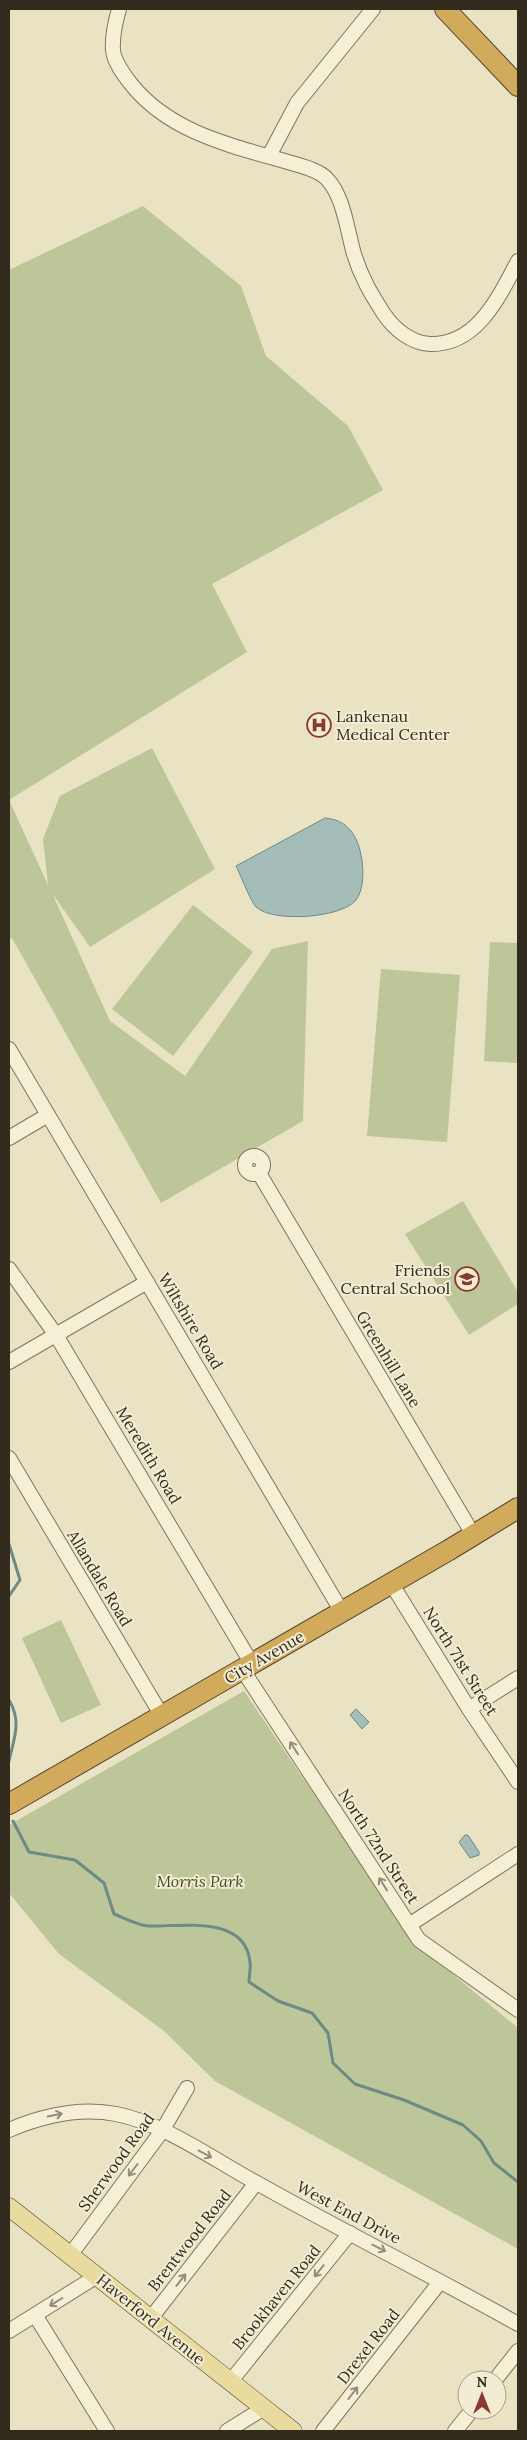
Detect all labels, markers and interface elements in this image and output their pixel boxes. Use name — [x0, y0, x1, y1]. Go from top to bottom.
place label: Lankenau Medical Center — [336, 706, 450, 744]
hospital icon: Lankenau Medical Center — [306, 712, 332, 738]
place label: Friends Central School — [341, 1260, 450, 1298]
school or university icon: Friends Central School — [454, 1266, 480, 1292]
street label: Wiltshire Road — [154, 1269, 228, 1373]
street label: Greenhill Lane — [352, 1307, 426, 1411]
street label: Meredith Road — [112, 1403, 186, 1508]
street label: Allandale Road — [63, 1525, 137, 1630]
street label: North 71st Street — [419, 1603, 503, 1720]
street label: City Avenue — [220, 1626, 308, 1688]
one-way arrow — [289, 1741, 299, 1755]
street label: North 72nd Street — [334, 1785, 424, 1908]
park label: Morris Park — [156, 1871, 244, 1891]
one-way arrow — [377, 1877, 387, 1891]
street label: Sherwood Road — [74, 2109, 159, 2215]
one-way arrow — [46, 2110, 62, 2119]
one-way arrow — [198, 2149, 213, 2159]
one-way arrow — [128, 2163, 138, 2177]
street label: West End Drive — [293, 2176, 405, 2248]
street label: Brentwood Road — [143, 2185, 235, 2295]
street label: Brookhaven Road — [228, 2240, 325, 2354]
one-way arrow — [371, 2244, 386, 2253]
one-way arrow — [314, 2264, 325, 2277]
street label: Haverford Avenue — [93, 2269, 209, 2369]
one-way arrow — [175, 2274, 186, 2287]
one-way arrow — [49, 2297, 63, 2307]
street label: Drexel Road — [332, 2304, 404, 2388]
north arrow — [457, 2370, 507, 2420]
text: N — [477, 2373, 488, 2391]
one-way arrow — [348, 2387, 359, 2400]

